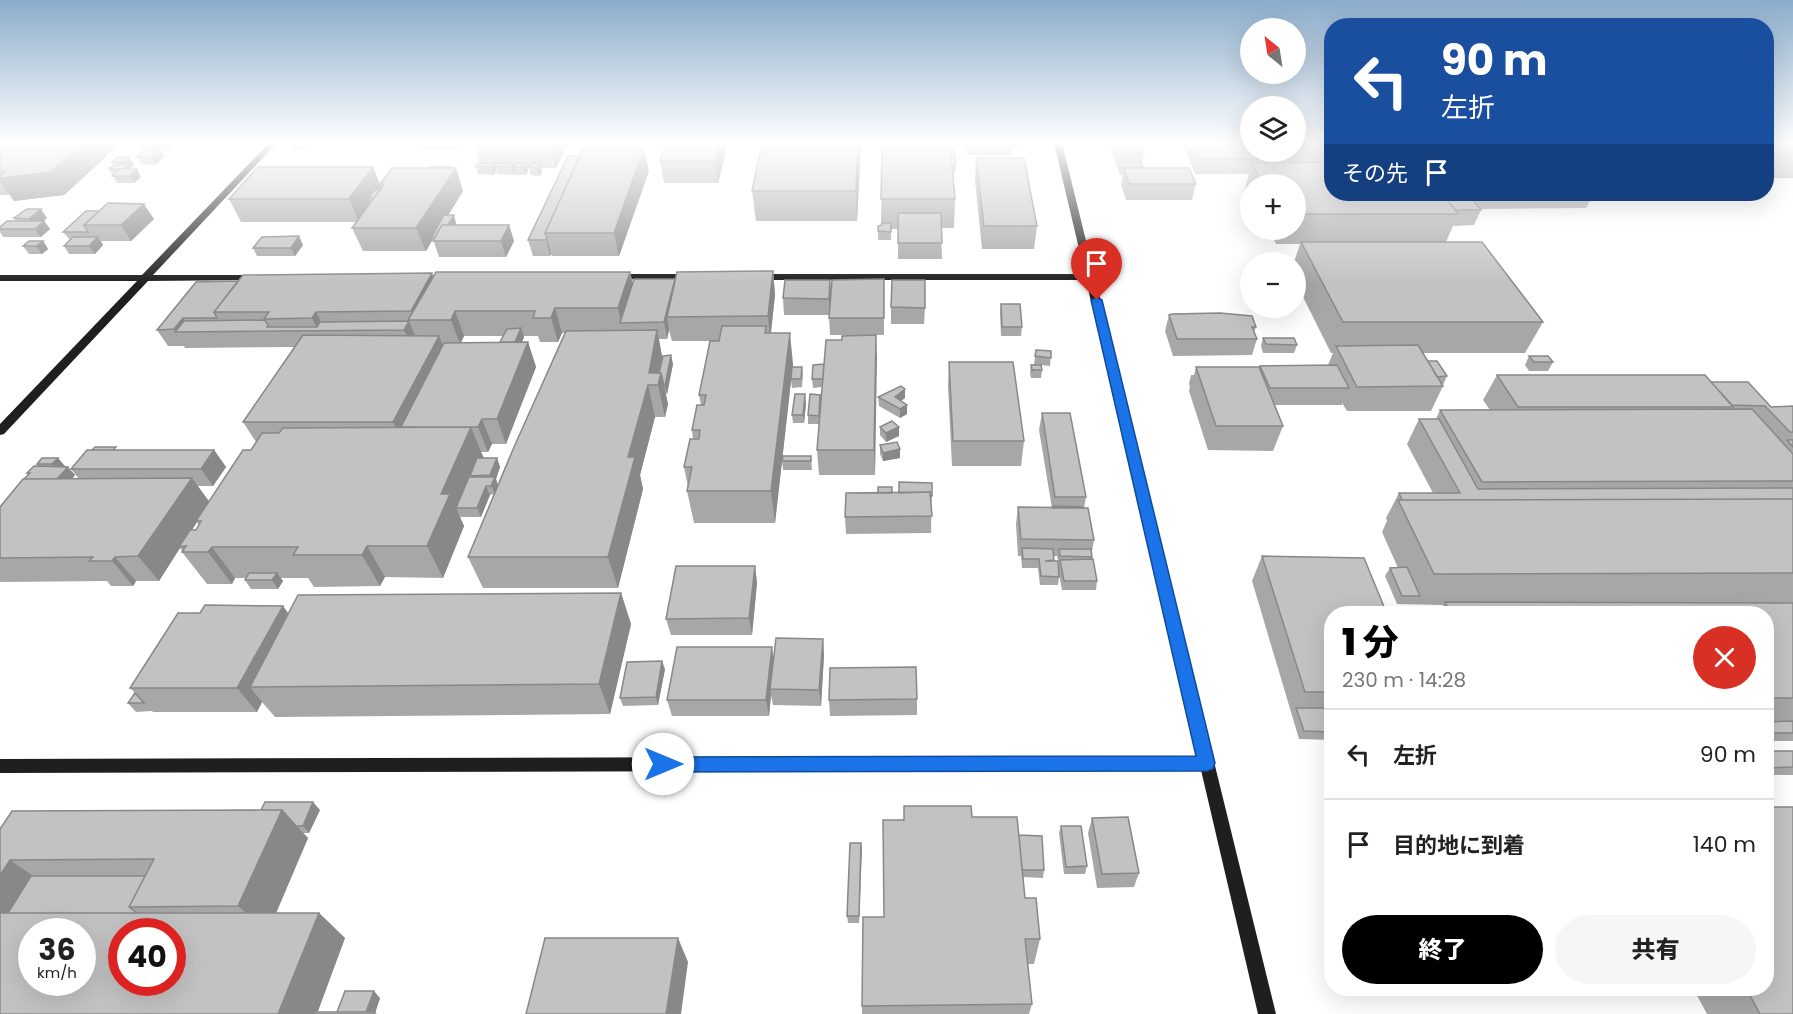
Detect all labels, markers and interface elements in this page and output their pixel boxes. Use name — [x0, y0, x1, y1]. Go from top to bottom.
north arrow — [1240, 18, 1306, 84]
map controls — [1240, 18, 1306, 318]
text: 90 m — [1441, 31, 1548, 90]
icon: left — [1342, 42, 1420, 120]
text: 左折 — [1441, 89, 1495, 126]
button: layers — [1240, 96, 1306, 162]
icon: arrive — [1420, 156, 1453, 189]
text: その先 — [1342, 158, 1408, 189]
button: + — [1240, 174, 1306, 240]
pin — [1071, 238, 1122, 300]
icon: arrive — [1080, 247, 1113, 280]
button: − — [1240, 252, 1306, 318]
text: 1 分 — [1342, 617, 1399, 668]
button: close — [1693, 626, 1756, 689]
text: 230 m · 14:28 — [1342, 666, 1466, 694]
position arrow — [631, 732, 695, 796]
icon: left — [1342, 738, 1375, 771]
text: 90 m — [1700, 739, 1756, 770]
text: 左折 — [1393, 740, 1437, 771]
icon: arrive — [1342, 828, 1375, 861]
text: 140 m — [1693, 829, 1756, 860]
text: 目的地に到着 — [1393, 830, 1525, 861]
button: 終了 — [1342, 915, 1543, 984]
button: 共有 — [1555, 915, 1756, 984]
speed limit sign: 40 — [108, 918, 186, 996]
text: 36 — [38, 928, 76, 971]
text: km/h — [37, 962, 77, 983]

